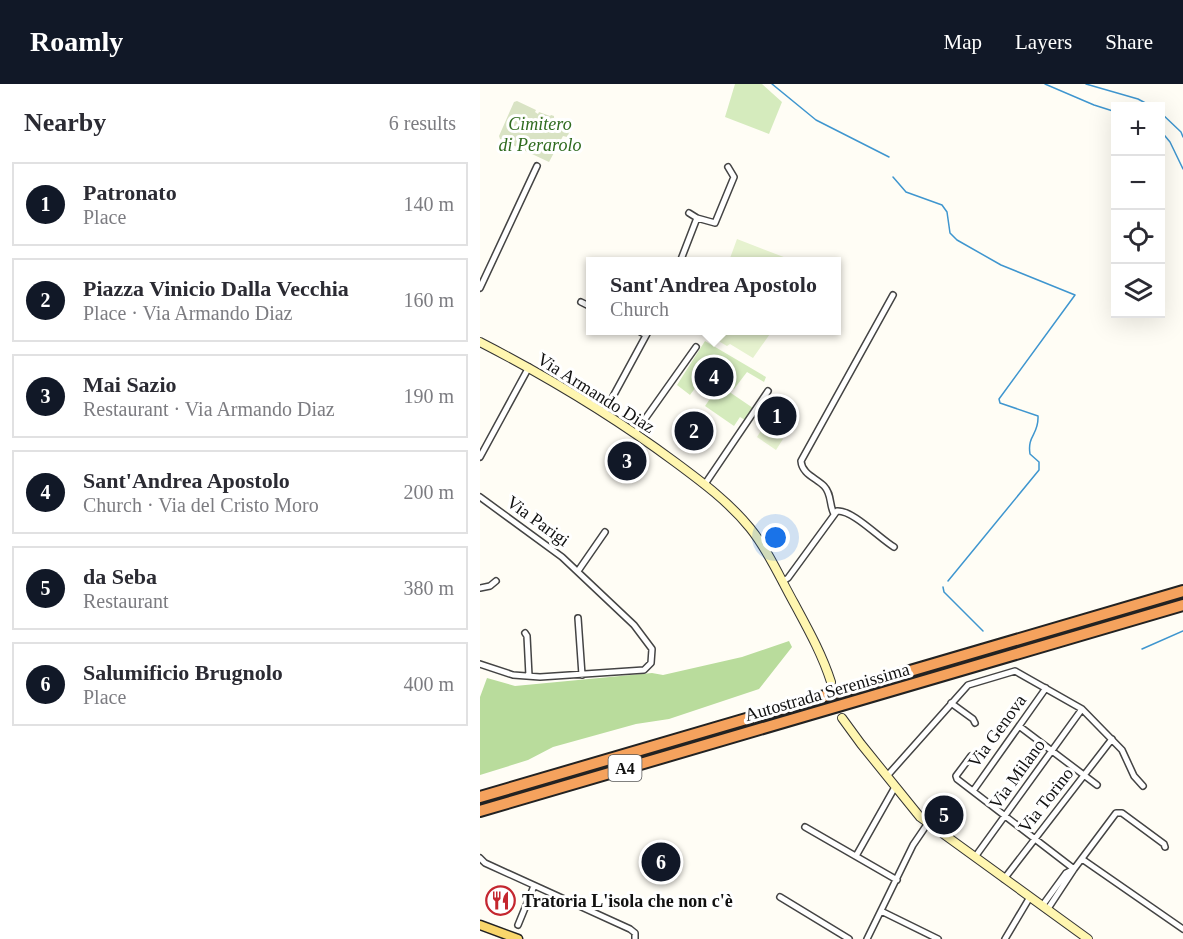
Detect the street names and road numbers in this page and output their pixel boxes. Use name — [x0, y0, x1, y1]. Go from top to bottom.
street label: Via Armando Diaz — [534, 349, 658, 437]
street label: Via Parigi — [503, 492, 573, 550]
street label: Autostrada Serenissima — [742, 659, 912, 725]
street label: Via Genova — [964, 691, 1030, 771]
street label: Via Milano — [985, 735, 1049, 813]
road number: A4 — [608, 755, 642, 781]
street label: Via Torino — [1014, 764, 1078, 836]

